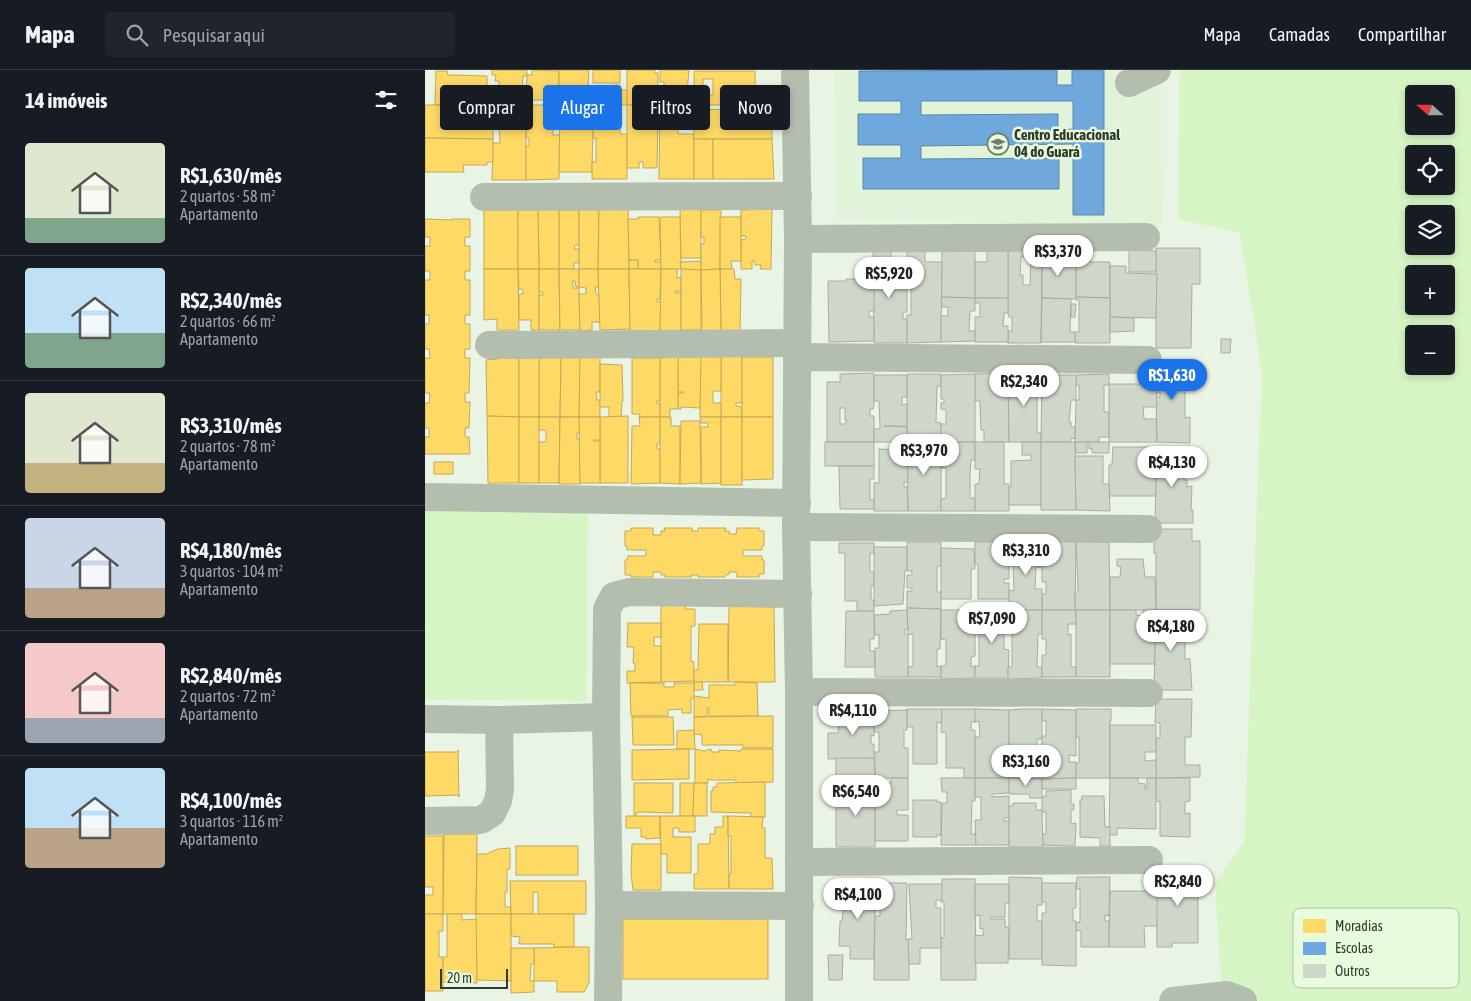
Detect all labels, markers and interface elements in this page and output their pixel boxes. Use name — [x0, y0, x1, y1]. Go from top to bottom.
search box — [105, 12, 455, 57]
text: Mapa — [25, 21, 75, 48]
icon: search — [123, 21, 151, 49]
text: Pesquisar aqui — [163, 24, 265, 46]
text: Mapa — [1204, 24, 1241, 45]
text: Camadas — [1269, 24, 1330, 45]
text: Compartilhar — [1358, 24, 1446, 45]
chip: Comprar — [440, 85, 533, 130]
chip: Alugar — [543, 85, 622, 130]
chip: Filtros — [632, 85, 710, 130]
chip: Novo — [720, 85, 790, 130]
north arrow — [1405, 85, 1455, 135]
map controls — [1405, 85, 1455, 375]
icon: filters — [372, 86, 400, 114]
text: 14 imóveis — [25, 88, 107, 112]
place label: Centro Educacional 04 do Guará — [1014, 126, 1121, 160]
school or university icon: Centro Educacional 04 do Guará — [986, 132, 1010, 156]
button: locate — [1405, 145, 1455, 195]
icon: home — [65, 163, 125, 223]
text: R$1,630/mês — [180, 163, 282, 187]
text: 2 quartos · 58 m² — [180, 187, 276, 205]
text: Apartamento — [180, 205, 258, 223]
button: layers — [1405, 205, 1455, 255]
pin: R$3,370 — [1012, 234, 1104, 277]
text: R$3,370 — [1034, 242, 1082, 260]
pin: R$5,920 — [843, 256, 935, 299]
text: R$5,920 — [865, 264, 913, 282]
button: + — [1405, 265, 1455, 315]
icon: home — [65, 288, 125, 348]
text: R$2,340/mês — [180, 288, 282, 312]
text: 2 quartos · 66 m² — [180, 312, 276, 330]
button: − — [1405, 325, 1455, 375]
text: Apartamento — [180, 330, 258, 348]
pin: R$1,630 — [1126, 358, 1218, 401]
pin: R$2,340 — [978, 364, 1070, 407]
text: R$1,630 — [1148, 366, 1196, 384]
text: R$2,340 — [1000, 372, 1048, 390]
icon: home — [65, 413, 125, 473]
text: R$3,310/mês — [180, 413, 282, 437]
pin: R$3,970 — [878, 434, 970, 476]
text: 2 quartos · 78 m² — [180, 437, 276, 455]
text: R$3,970 — [900, 441, 948, 459]
pin: R$4,130 — [1126, 446, 1218, 488]
text: R$4,130 — [1148, 453, 1196, 471]
text: Apartamento — [180, 455, 258, 473]
pin: R$3,310 — [980, 534, 1072, 576]
icon: home — [65, 538, 125, 598]
text: R$4,180/mês — [180, 538, 282, 562]
text: R$3,310 — [1002, 541, 1050, 559]
text: 3 quartos · 104 m² — [180, 562, 283, 580]
text: Apartamento — [180, 580, 258, 598]
pin: R$7,090 — [946, 602, 1038, 644]
text: R$7,090 — [968, 609, 1016, 627]
pin: R$4,180 — [1125, 610, 1217, 652]
text: R$4,180 — [1147, 617, 1195, 635]
icon: home — [65, 663, 125, 723]
text: R$2,840/mês — [180, 663, 282, 687]
text: 2 quartos · 72 m² — [180, 687, 276, 705]
pin: R$4,110 — [807, 694, 899, 736]
text: R$4,110 — [829, 701, 877, 719]
text: Apartamento — [180, 705, 258, 723]
pin: R$3,160 — [980, 744, 1072, 787]
text: R$3,160 — [1002, 752, 1050, 770]
pin: R$6,540 — [810, 774, 902, 817]
text: R$6,540 — [832, 782, 880, 800]
icon: home — [65, 788, 125, 848]
text: R$4,100/mês — [180, 788, 282, 812]
text: 3 quartos · 116 m² — [180, 812, 283, 830]
text: Apartamento — [180, 830, 258, 848]
pin: R$2,840 — [1132, 864, 1224, 907]
text: R$2,840 — [1154, 872, 1202, 890]
pin: R$4,100 — [812, 878, 904, 920]
text: R$4,100 — [834, 885, 882, 903]
legend — [1293, 908, 1459, 988]
text: Moradias — [1335, 918, 1383, 934]
text: Escolas — [1335, 940, 1373, 956]
text: Outros — [1335, 963, 1370, 979]
scale bar — [440, 966, 507, 989]
text: 20 m — [447, 970, 472, 986]

